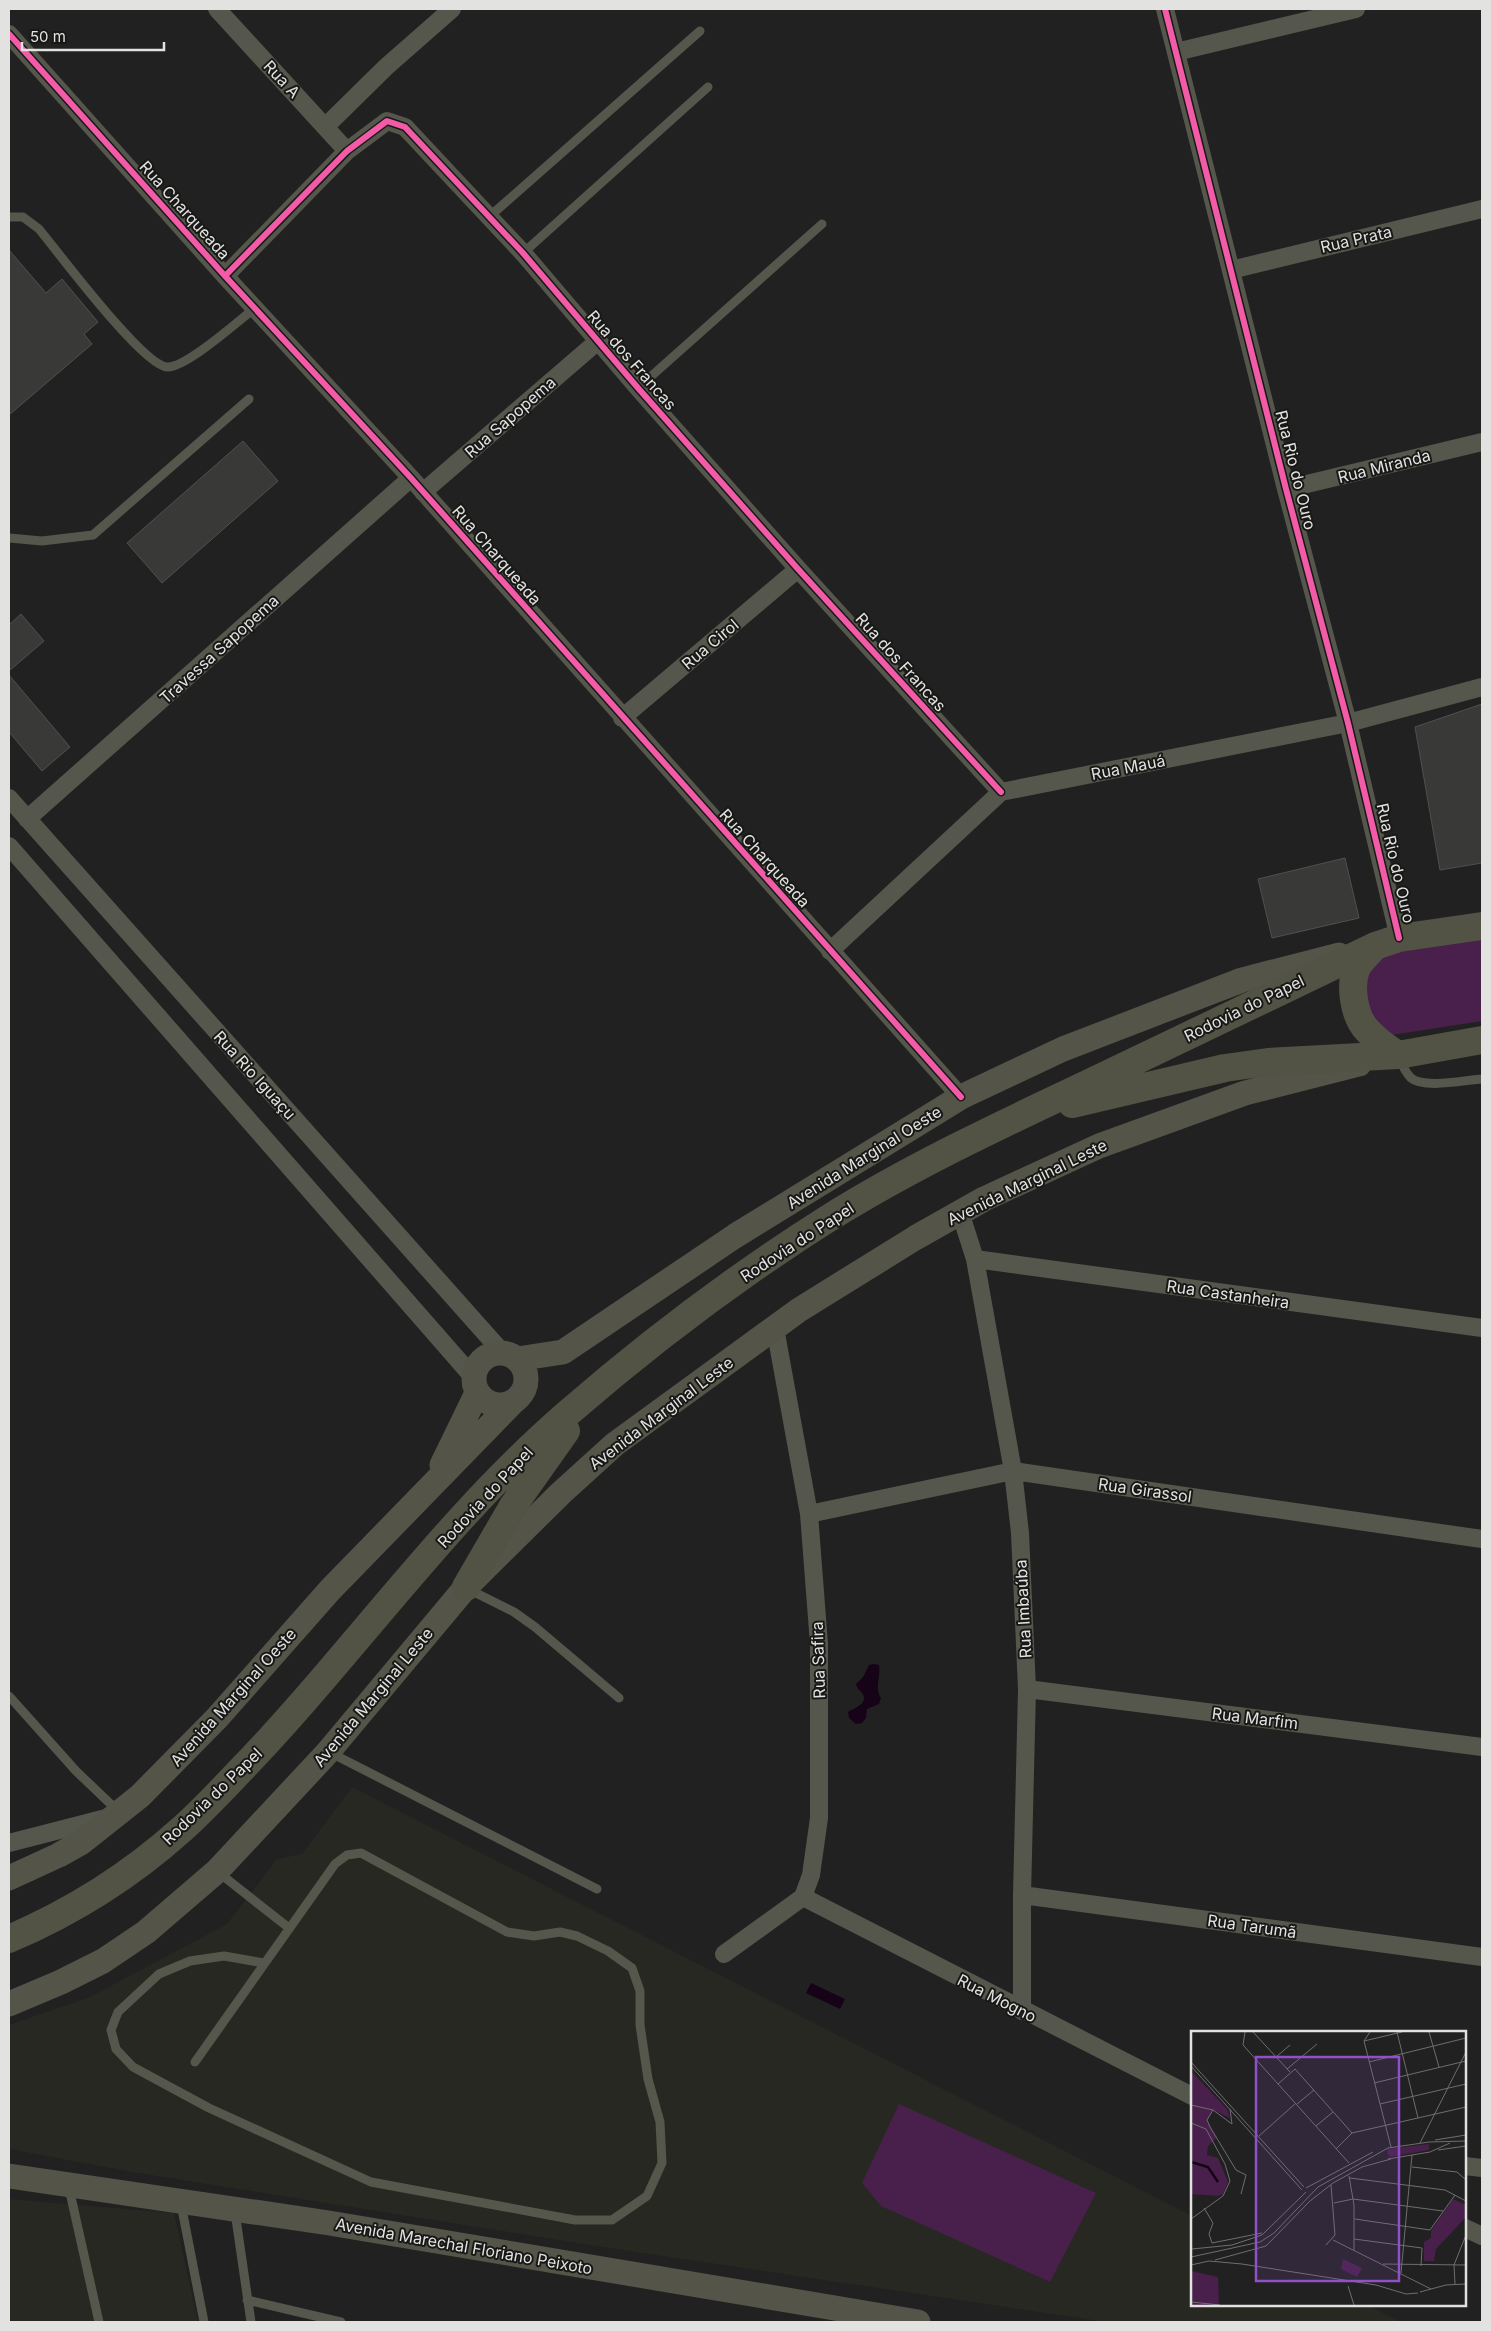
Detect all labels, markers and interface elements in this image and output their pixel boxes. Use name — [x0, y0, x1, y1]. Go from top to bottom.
scale bar — [22, 20, 165, 52]
text: 50 m — [30, 27, 66, 46]
street label: Rua A — [260, 56, 304, 102]
street label: Rua Charqueada — [136, 157, 234, 263]
street label: Rua Prata — [1318, 221, 1394, 257]
street label: Rua dos Francas — [583, 306, 681, 414]
street label: Rua Sapopema — [460, 372, 560, 462]
street label: Rua Rio do Ouro — [1271, 408, 1321, 532]
street label: Rua Miranda — [1336, 445, 1432, 487]
street label: Rua Charqueada — [448, 501, 546, 609]
street label: Travessa Sapopema — [155, 590, 283, 708]
street label: Rua dos Francas — [851, 609, 951, 715]
street label: Rua Cirol — [678, 614, 742, 674]
street label: Rua Mauá — [1089, 750, 1167, 784]
street label: Rua Rio do Ouro — [1372, 801, 1420, 925]
street label: Rua Charqueada — [716, 805, 814, 911]
street label: Rodovia do Papel — [1181, 970, 1307, 1046]
street label: Rua Rio Iguaçu — [210, 1026, 300, 1124]
street label: Avenida Marginal Oeste — [783, 1101, 945, 1213]
street label: Avenida Marginal Leste — [944, 1135, 1110, 1229]
street label: Rodovia do Papel — [737, 1198, 857, 1286]
street label: Rua Castanheira — [1165, 1275, 1291, 1313]
street label: Avenida Marginal Leste — [585, 1352, 737, 1474]
street label: Rodovia do Papel — [433, 1442, 537, 1552]
street label: Rua Girassol — [1097, 1474, 1193, 1506]
street label: Rua Imbaúba — [1010, 1559, 1036, 1659]
street label: Rua Safira — [807, 1621, 829, 1699]
street label: Avenida Marginal Leste — [309, 1623, 437, 1771]
street label: Avenida Marginal Oeste — [166, 1624, 300, 1770]
street label: Rua Marfim — [1211, 1703, 1299, 1733]
street label: Rodovia do Papel — [158, 1743, 266, 1849]
street label: Rua Tarumã — [1206, 1910, 1298, 1942]
street label: Rua Mogno — [954, 1970, 1040, 2026]
inset map — [1191, 2031, 1466, 2306]
street label: Avenida Marechal Floriano Peixoto — [334, 2214, 594, 2278]

